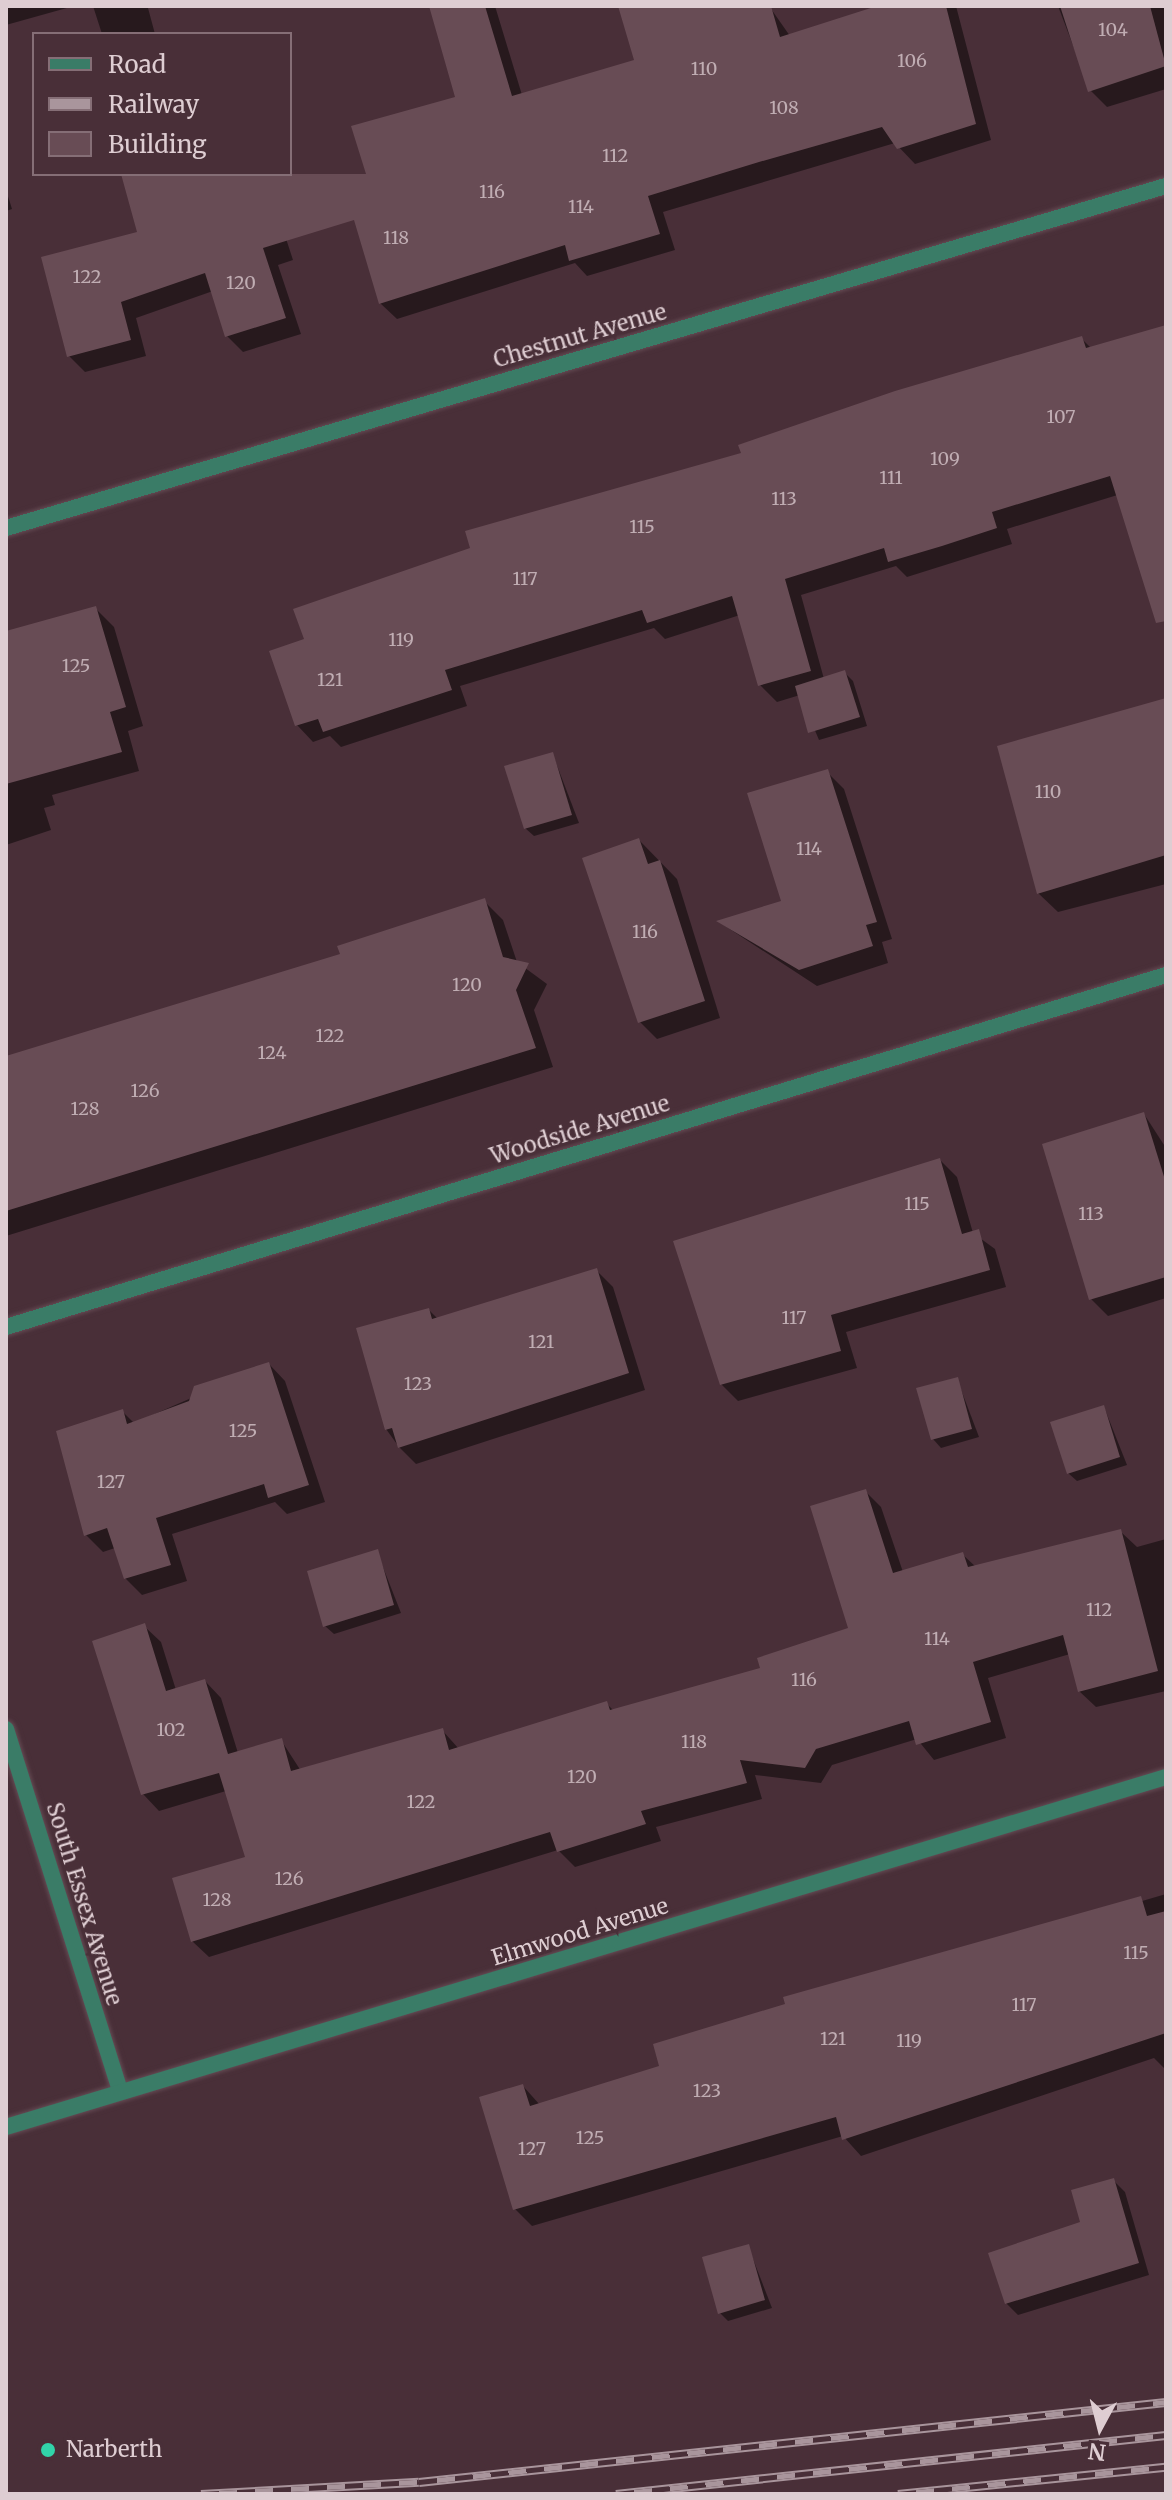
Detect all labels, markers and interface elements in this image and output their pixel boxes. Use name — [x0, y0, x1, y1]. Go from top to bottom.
house number: 104 — [1098, 19, 1128, 41]
legend — [32, 32, 292, 176]
text: Road — [108, 49, 166, 80]
house number: 106 — [897, 50, 927, 72]
house number: 110 — [691, 58, 717, 80]
text: Railway — [108, 89, 199, 120]
house number: 108 — [769, 97, 799, 119]
text: Building — [108, 129, 207, 160]
house number: 112 — [602, 145, 628, 167]
house number: 116 — [479, 181, 505, 203]
house number: 114 — [568, 196, 594, 218]
house number: 118 — [383, 227, 409, 249]
house number: 122 — [73, 266, 101, 288]
house number: 120 — [226, 272, 256, 294]
street label: Chestnut Avenue — [490, 299, 670, 373]
house number: 107 — [1047, 406, 1075, 428]
house number: 109 — [930, 448, 960, 470]
house number: 111 — [879, 467, 903, 489]
house number: 113 — [771, 488, 797, 510]
house number: 115 — [629, 516, 655, 538]
house number: 117 — [513, 568, 537, 590]
house number: 119 — [388, 629, 414, 651]
house number: 125 — [62, 655, 90, 677]
house number: 121 — [317, 669, 343, 691]
house number: 110 — [1035, 781, 1061, 803]
house number: 114 — [796, 838, 822, 860]
house number: 116 — [632, 921, 658, 943]
house number: 120 — [452, 974, 482, 996]
house number: 122 — [316, 1025, 344, 1047]
house number: 124 — [257, 1042, 287, 1064]
house number: 126 — [130, 1080, 160, 1102]
street label: Woodside Avenue — [487, 1090, 673, 1170]
house number: 128 — [70, 1098, 100, 1120]
house number: 115 — [904, 1193, 930, 1215]
house number: 113 — [1078, 1203, 1104, 1225]
house number: 117 — [782, 1307, 806, 1329]
house number: 121 — [528, 1331, 554, 1353]
house number: 123 — [404, 1373, 432, 1395]
house number: 125 — [229, 1420, 257, 1442]
house number: 127 — [97, 1471, 125, 1493]
house number: 112 — [1086, 1599, 1112, 1621]
house number: 114 — [924, 1628, 950, 1650]
house number: 116 — [791, 1669, 817, 1691]
house number: 102 — [156, 1719, 186, 1741]
house number: 118 — [681, 1731, 707, 1753]
house number: 120 — [567, 1766, 597, 1788]
house number: 122 — [407, 1791, 435, 1813]
street label: South Essex Avenue — [41, 1799, 127, 2009]
house number: 126 — [274, 1868, 304, 1890]
house number: 128 — [202, 1889, 232, 1911]
street label: Elmwood Avenue — [488, 1893, 672, 1971]
house number: 115 — [1123, 1942, 1149, 1964]
house number: 117 — [1012, 1994, 1036, 2016]
house number: 121 — [820, 2028, 846, 2050]
house number: 119 — [896, 2030, 922, 2052]
house number: 123 — [693, 2080, 721, 2102]
house number: 125 — [576, 2127, 604, 2149]
house number: 127 — [518, 2138, 546, 2160]
north arrow — [1060, 2388, 1140, 2468]
place label: Narberth — [66, 2437, 162, 2463]
text: N — [1087, 2437, 1107, 2467]
marker: Narberth — [37, 2439, 59, 2461]

